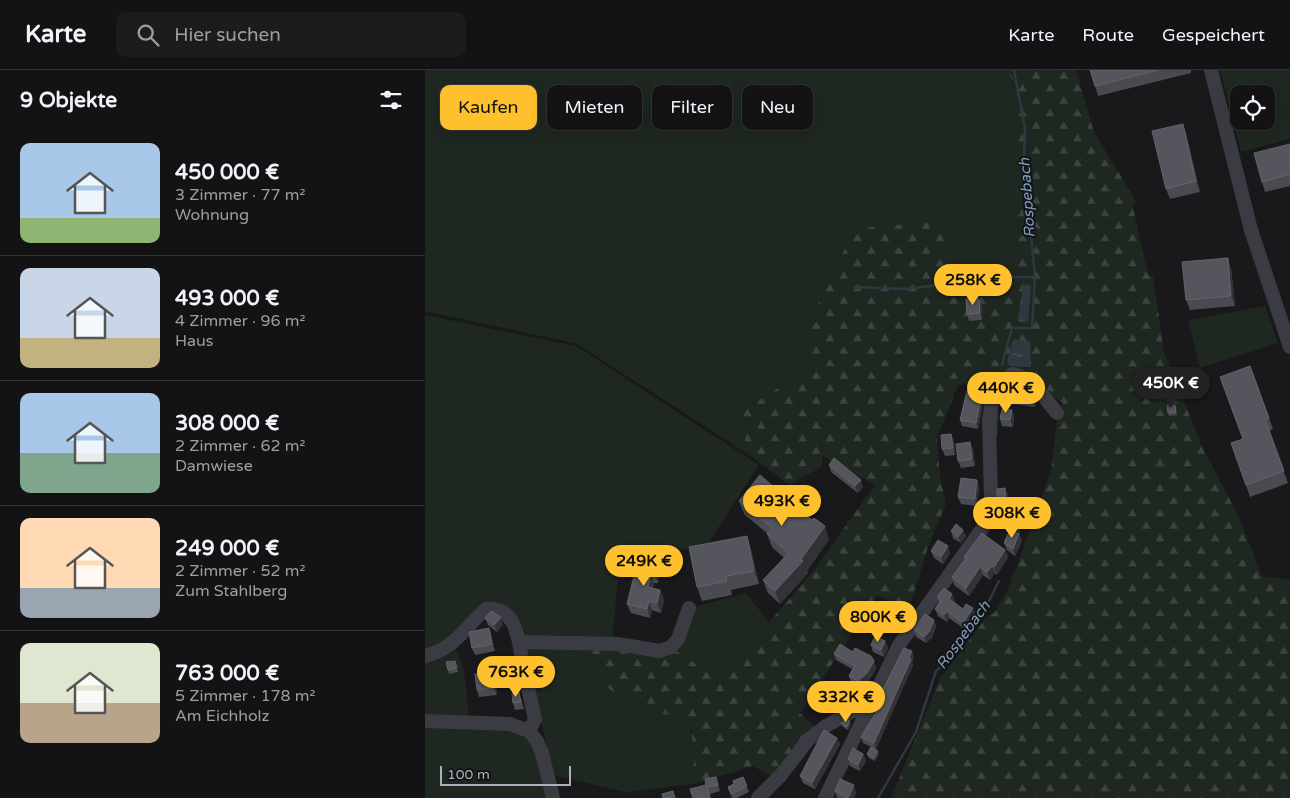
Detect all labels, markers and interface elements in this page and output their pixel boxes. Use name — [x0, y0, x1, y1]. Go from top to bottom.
search box — [116, 12, 466, 57]
text: Karte — [25, 20, 86, 49]
icon: search — [134, 21, 162, 49]
text: Hier suchen — [174, 24, 281, 46]
text: Karte — [1008, 24, 1054, 46]
text: Route — [1082, 24, 1134, 46]
text: Gespeichert — [1162, 24, 1265, 46]
chip: Kaufen — [440, 85, 537, 130]
chip: Mieten — [547, 85, 642, 130]
chip: Filter — [652, 85, 732, 130]
chip: Neu — [742, 85, 813, 130]
map controls — [1230, 85, 1275, 130]
button: locate — [1230, 85, 1275, 130]
icon: filters — [377, 86, 405, 114]
text: 9 Objekte — [20, 88, 117, 113]
water label: Rospebach — [1015, 157, 1039, 239]
text: 450 000 € — [175, 160, 279, 185]
icon: home — [60, 163, 120, 223]
text: 3 Zimmer · 77 m² — [175, 185, 305, 205]
text: Wohnung — [175, 205, 249, 225]
pin: 258K € — [932, 264, 1014, 306]
text: 258K € — [945, 270, 1001, 290]
text: 493 000 € — [175, 286, 279, 311]
icon: home — [60, 288, 120, 348]
text: 4 Zimmer · 96 m² — [175, 311, 305, 331]
text: Haus — [175, 331, 213, 351]
pin: 450K € — [1130, 366, 1212, 409]
pin: 440K € — [965, 372, 1047, 414]
text: 450K € — [1143, 373, 1199, 393]
text: 440K € — [978, 378, 1034, 398]
text: 308 000 € — [175, 411, 279, 436]
icon: home — [60, 413, 120, 473]
text: 2 Zimmer · 62 m² — [175, 436, 305, 456]
text: Damwiese — [175, 456, 253, 476]
pin: 493K € — [741, 484, 823, 527]
text: 493K € — [754, 491, 810, 511]
pin: 308K € — [971, 496, 1053, 539]
text: 308K € — [984, 503, 1040, 523]
text: 249 000 € — [175, 536, 279, 561]
icon: home — [60, 538, 120, 598]
pin: 249K € — [603, 544, 685, 587]
text: 249K € — [616, 551, 672, 571]
text: 2 Zimmer · 52 m² — [175, 561, 305, 581]
text: Zum Stahlberg — [175, 581, 287, 601]
water label: Rospebach — [932, 597, 994, 673]
pin: 800K € — [837, 600, 919, 643]
text: 800K € — [850, 607, 906, 627]
pin: 763K € — [475, 656, 557, 698]
text: 763 000 € — [175, 661, 279, 686]
text: 763K € — [488, 662, 544, 682]
icon: home — [60, 663, 120, 723]
pin: 332K € — [805, 680, 887, 723]
text: 5 Zimmer · 178 m² — [175, 686, 315, 706]
text: 332K € — [818, 687, 874, 707]
text: Am Eichholz — [175, 706, 270, 726]
scale bar — [440, 763, 571, 786]
text: 100 m — [447, 766, 490, 783]

